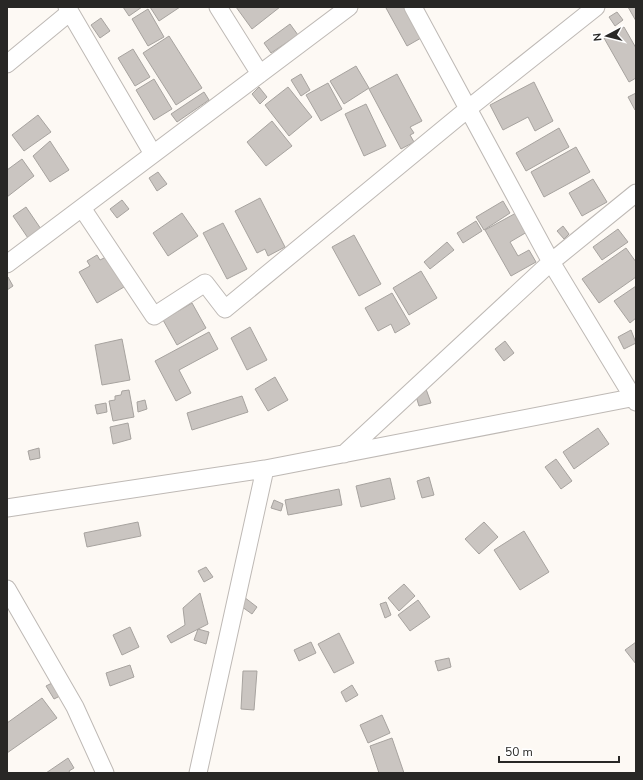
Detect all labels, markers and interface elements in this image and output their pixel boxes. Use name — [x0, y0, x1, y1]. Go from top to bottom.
north arrow — [587, 16, 627, 56]
text: N — [590, 32, 606, 42]
scale bar — [499, 738, 619, 764]
text: 50 m — [505, 744, 533, 760]

